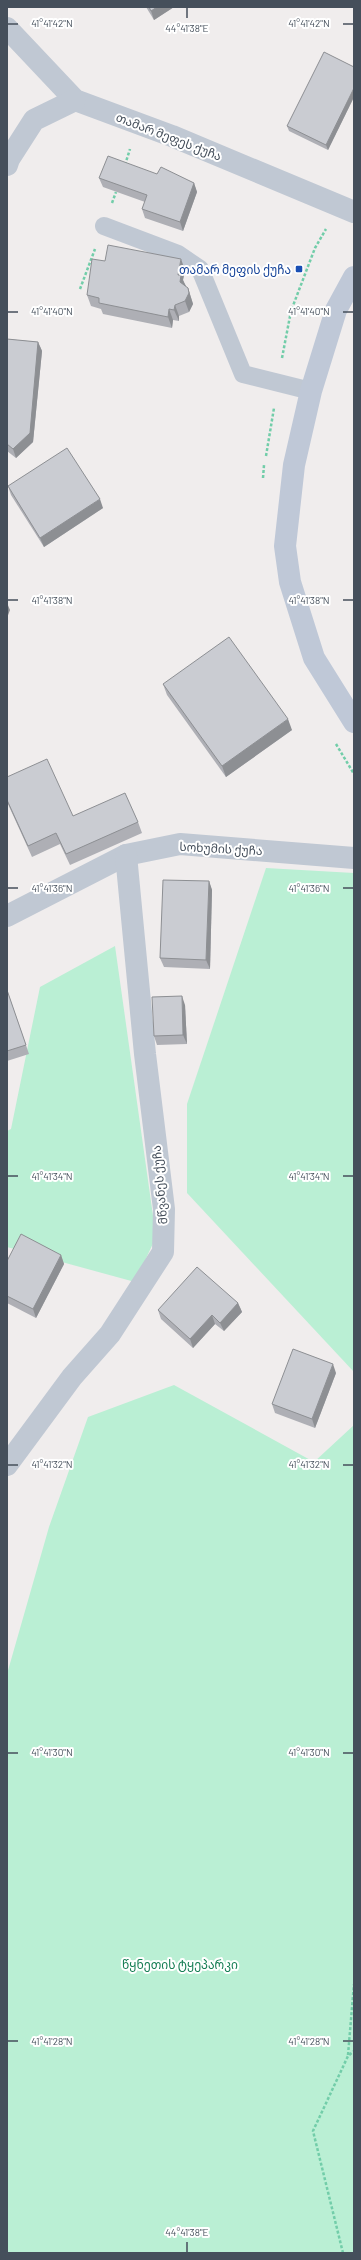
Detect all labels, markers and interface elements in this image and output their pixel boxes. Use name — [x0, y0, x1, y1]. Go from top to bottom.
text: 41°41'42"N — [31, 17, 73, 29]
text: 41°41'42"N — [288, 17, 330, 29]
text: 44°41'38"E — [165, 22, 209, 34]
street label: თამარ მეფეს ქუჩა — [114, 109, 224, 164]
place label: თამარ მეფის ქუჩა — [179, 262, 291, 277]
marker: თამარ მეფის ქუჩა — [294, 264, 304, 274]
text: 41°41'40"N — [31, 305, 73, 317]
text: 41°41'40"N — [288, 305, 330, 317]
text: 41°41'38"N — [31, 594, 73, 606]
text: 41°41'38"N — [288, 594, 330, 606]
street label: სოხუმის ქუჩა — [179, 839, 263, 858]
text: 41°41'36"N — [32, 882, 73, 894]
text: 41°41'36"N — [289, 882, 330, 894]
street label: მწვანეს ქუჩა — [149, 1145, 170, 1225]
text: 41°41'34"N — [31, 1170, 73, 1182]
text: 41°41'34"N — [288, 1170, 330, 1182]
text: 41°41'32"N — [31, 1458, 73, 1470]
text: 41°41'32"N — [288, 1458, 330, 1470]
text: 41°41'30"N — [31, 1746, 73, 1758]
text: 41°41'30"N — [288, 1746, 330, 1758]
park label: წყნეთის ტყეპარკი — [122, 1957, 238, 1972]
text: 41°41'28"N — [31, 2035, 73, 2047]
text: 41°41'28"N — [288, 2035, 330, 2047]
text: 44°41'38"E — [165, 2226, 209, 2238]

